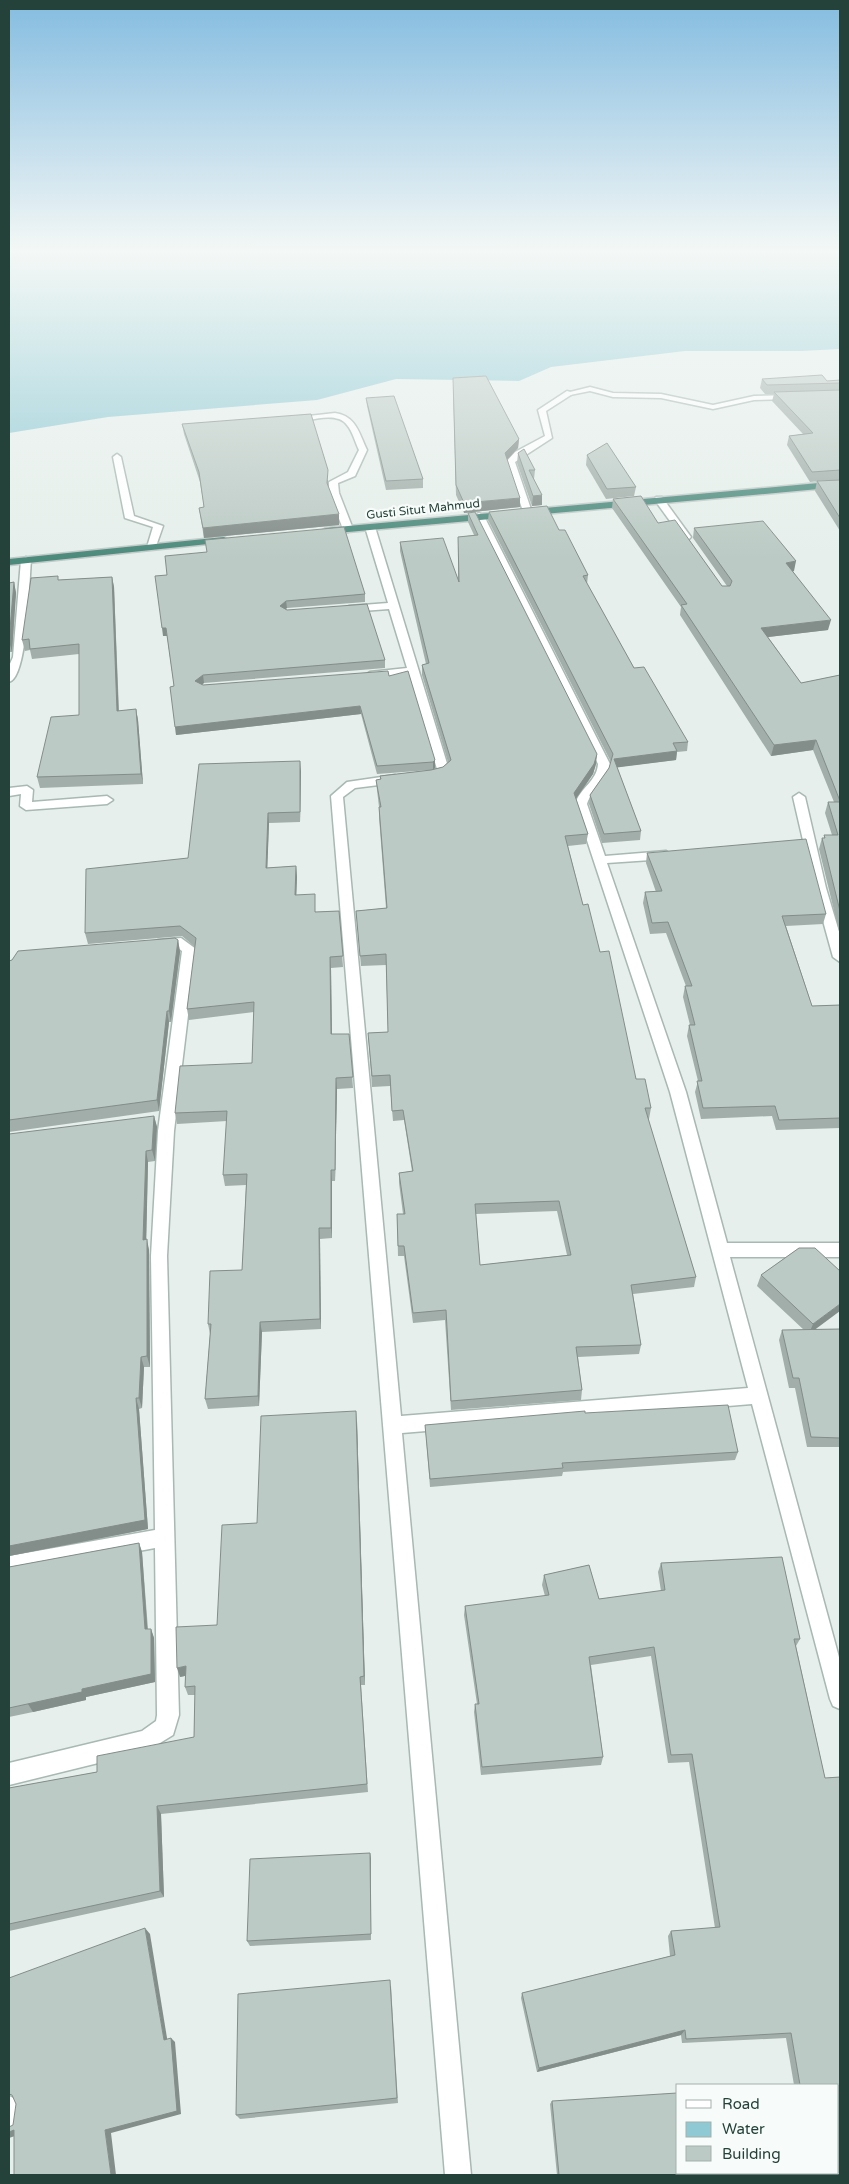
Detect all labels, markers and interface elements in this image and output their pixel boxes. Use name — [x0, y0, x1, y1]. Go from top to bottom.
street label: Gusti Situt Mahmud — [365, 496, 481, 522]
legend — [676, 2084, 839, 2174]
text: Road — [722, 2095, 760, 2113]
text: Water — [722, 2120, 765, 2138]
text: Building — [722, 2145, 781, 2163]

